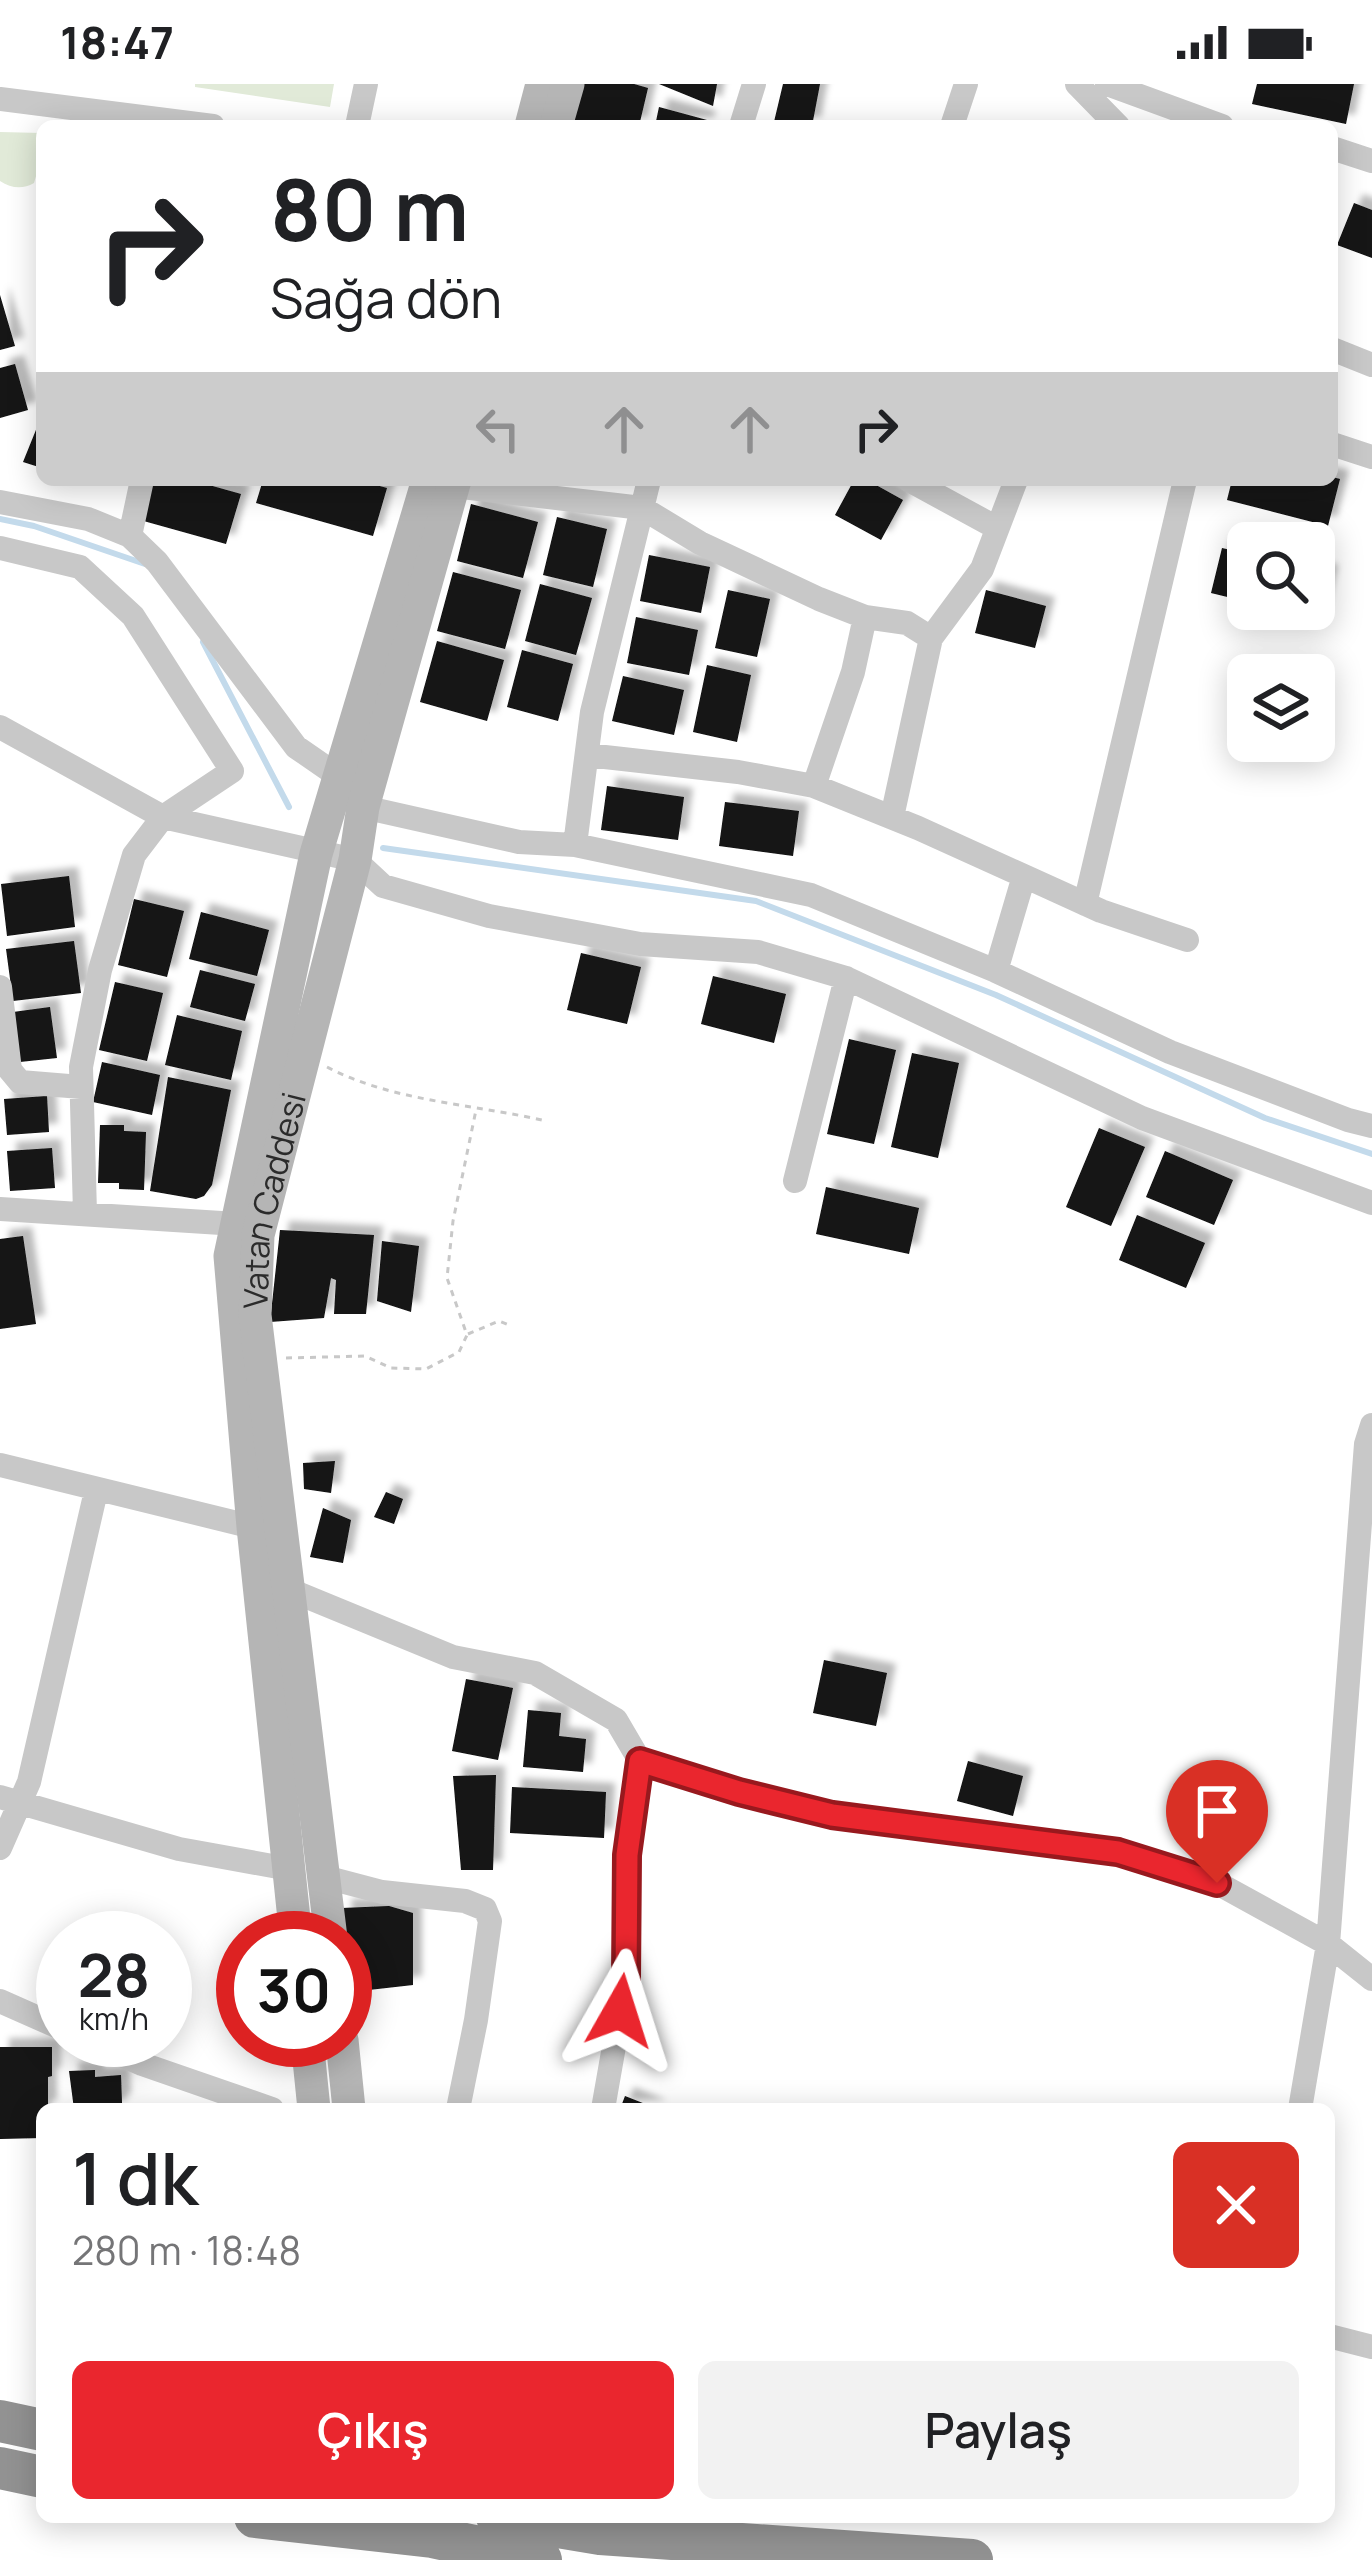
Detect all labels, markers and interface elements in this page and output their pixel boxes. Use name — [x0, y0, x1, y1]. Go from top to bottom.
text: 18:47 — [60, 11, 174, 73]
text: 80 m — [270, 151, 469, 266]
icon: right — [72, 168, 228, 324]
text: Sağa dön — [270, 260, 502, 334]
icon: left — [465, 396, 531, 462]
icon: ahead — [591, 396, 657, 462]
icon: ahead — [717, 396, 783, 462]
icon: right — [843, 396, 909, 462]
map controls — [1227, 522, 1335, 762]
button: search — [1227, 522, 1335, 630]
button: layers — [1227, 654, 1335, 762]
street label: Vatan Caddesi — [232, 1088, 316, 1309]
pin — [1166, 1760, 1268, 1883]
icon: arrive — [1184, 1778, 1250, 1844]
speed limit sign: 30 — [216, 1911, 372, 2067]
text: 28 — [78, 1933, 150, 2015]
position arrow — [557, 1948, 683, 2074]
text: km/h — [79, 1998, 149, 2039]
text: 1 dk — [72, 2128, 198, 2227]
button: close — [1173, 2142, 1299, 2268]
text: 280 m · 18:48 — [72, 2223, 301, 2277]
button: Çıkış — [72, 2361, 674, 2499]
button: Paylaş — [698, 2361, 1299, 2499]

